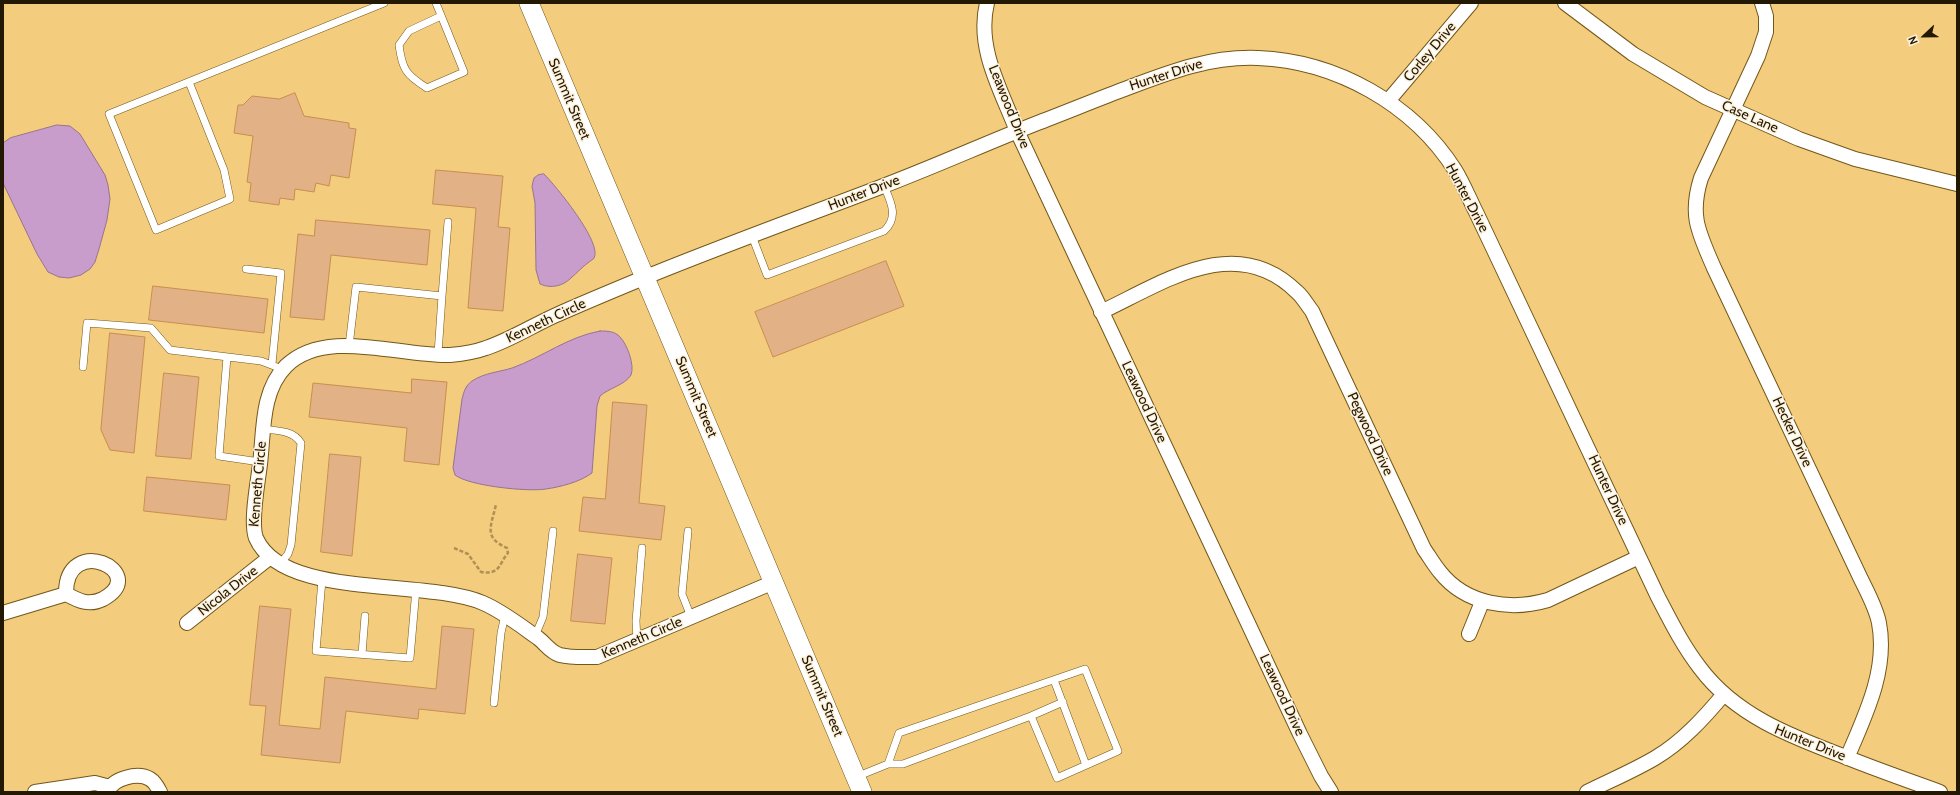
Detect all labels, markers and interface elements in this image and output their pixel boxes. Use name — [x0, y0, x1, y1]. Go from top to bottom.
north arrow — [1904, 16, 1944, 56]
street label: Corley Drive — [1400, 19, 1460, 85]
text: N — [1905, 34, 1921, 47]
street label: Hunter Drive — [1127, 55, 1205, 95]
street label: Summit Street — [544, 56, 594, 142]
street label: Leawood Drive — [985, 63, 1033, 151]
street label: Case Lane — [1719, 97, 1781, 137]
street label: Hunter Drive — [1442, 161, 1492, 235]
street label: Hunter Drive — [826, 172, 902, 214]
street label: Kenneth Circle — [504, 295, 588, 347]
street label: Summit Street — [671, 354, 721, 440]
street label: Leawood Drive — [1118, 358, 1170, 446]
street label: Pegwood Drive — [1343, 390, 1397, 478]
street label: Hecker Drive — [1768, 394, 1816, 470]
street label: Kenneth Circle — [246, 440, 270, 528]
street label: Hunter Drive — [1584, 452, 1632, 528]
street label: Nicola Drive — [195, 562, 261, 620]
street label: Kenneth Circle — [599, 613, 685, 663]
street label: Leawood Drive — [1256, 651, 1308, 739]
street label: Summit Street — [797, 653, 847, 739]
street label: Hunter Drive — [1772, 721, 1848, 765]

